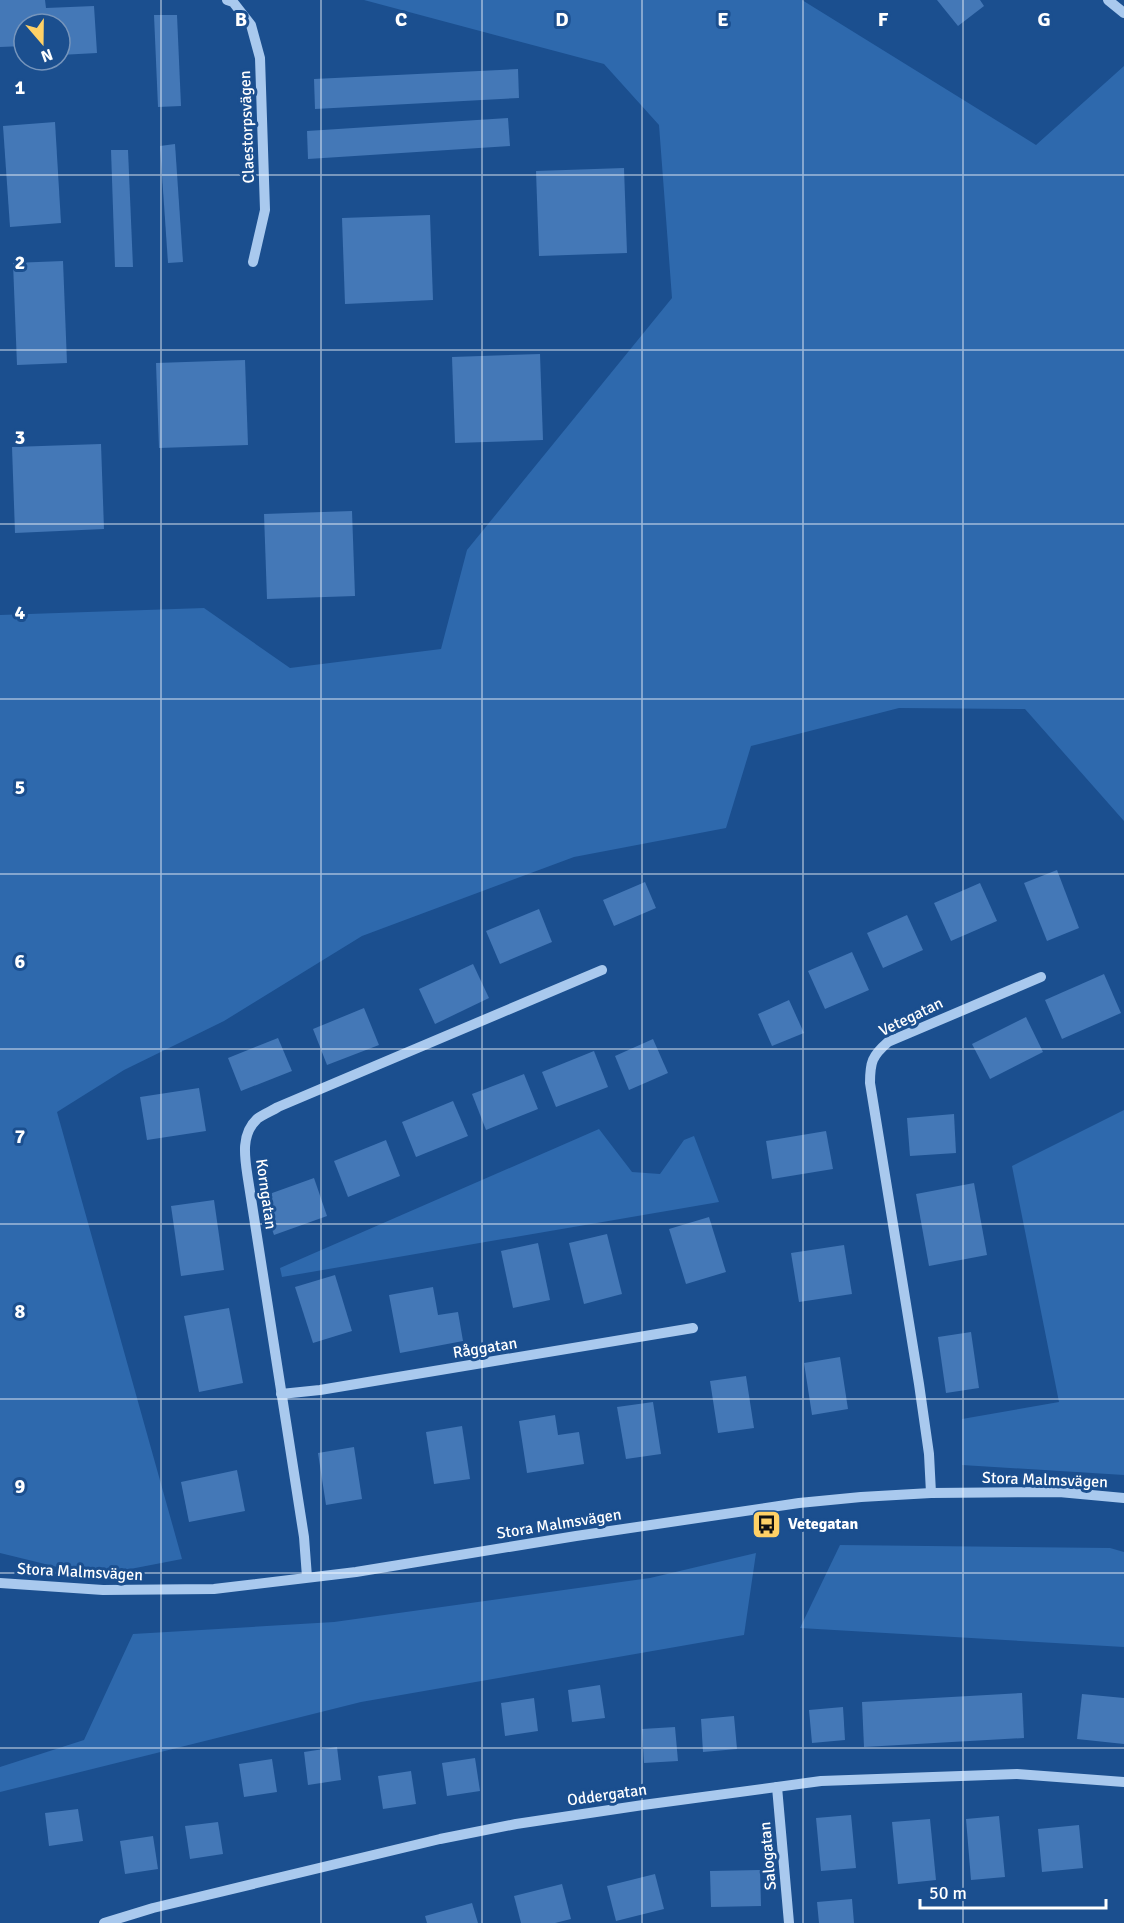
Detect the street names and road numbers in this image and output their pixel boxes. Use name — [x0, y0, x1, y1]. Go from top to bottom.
street label: Claestorpsvägen — [235, 70, 259, 184]
street label: Vetegatan — [876, 993, 946, 1041]
street label: Korngatan — [251, 1157, 281, 1231]
street label: Råggatan — [451, 1333, 519, 1363]
street label: Stora Malmsvägen — [982, 1468, 1108, 1492]
street label: Stora Malmsvägen — [495, 1504, 623, 1544]
street label: Stora Malmsvägen — [17, 1559, 143, 1585]
street label: Oddergatan — [566, 1780, 648, 1810]
street label: Salogatan — [755, 1821, 781, 1891]

